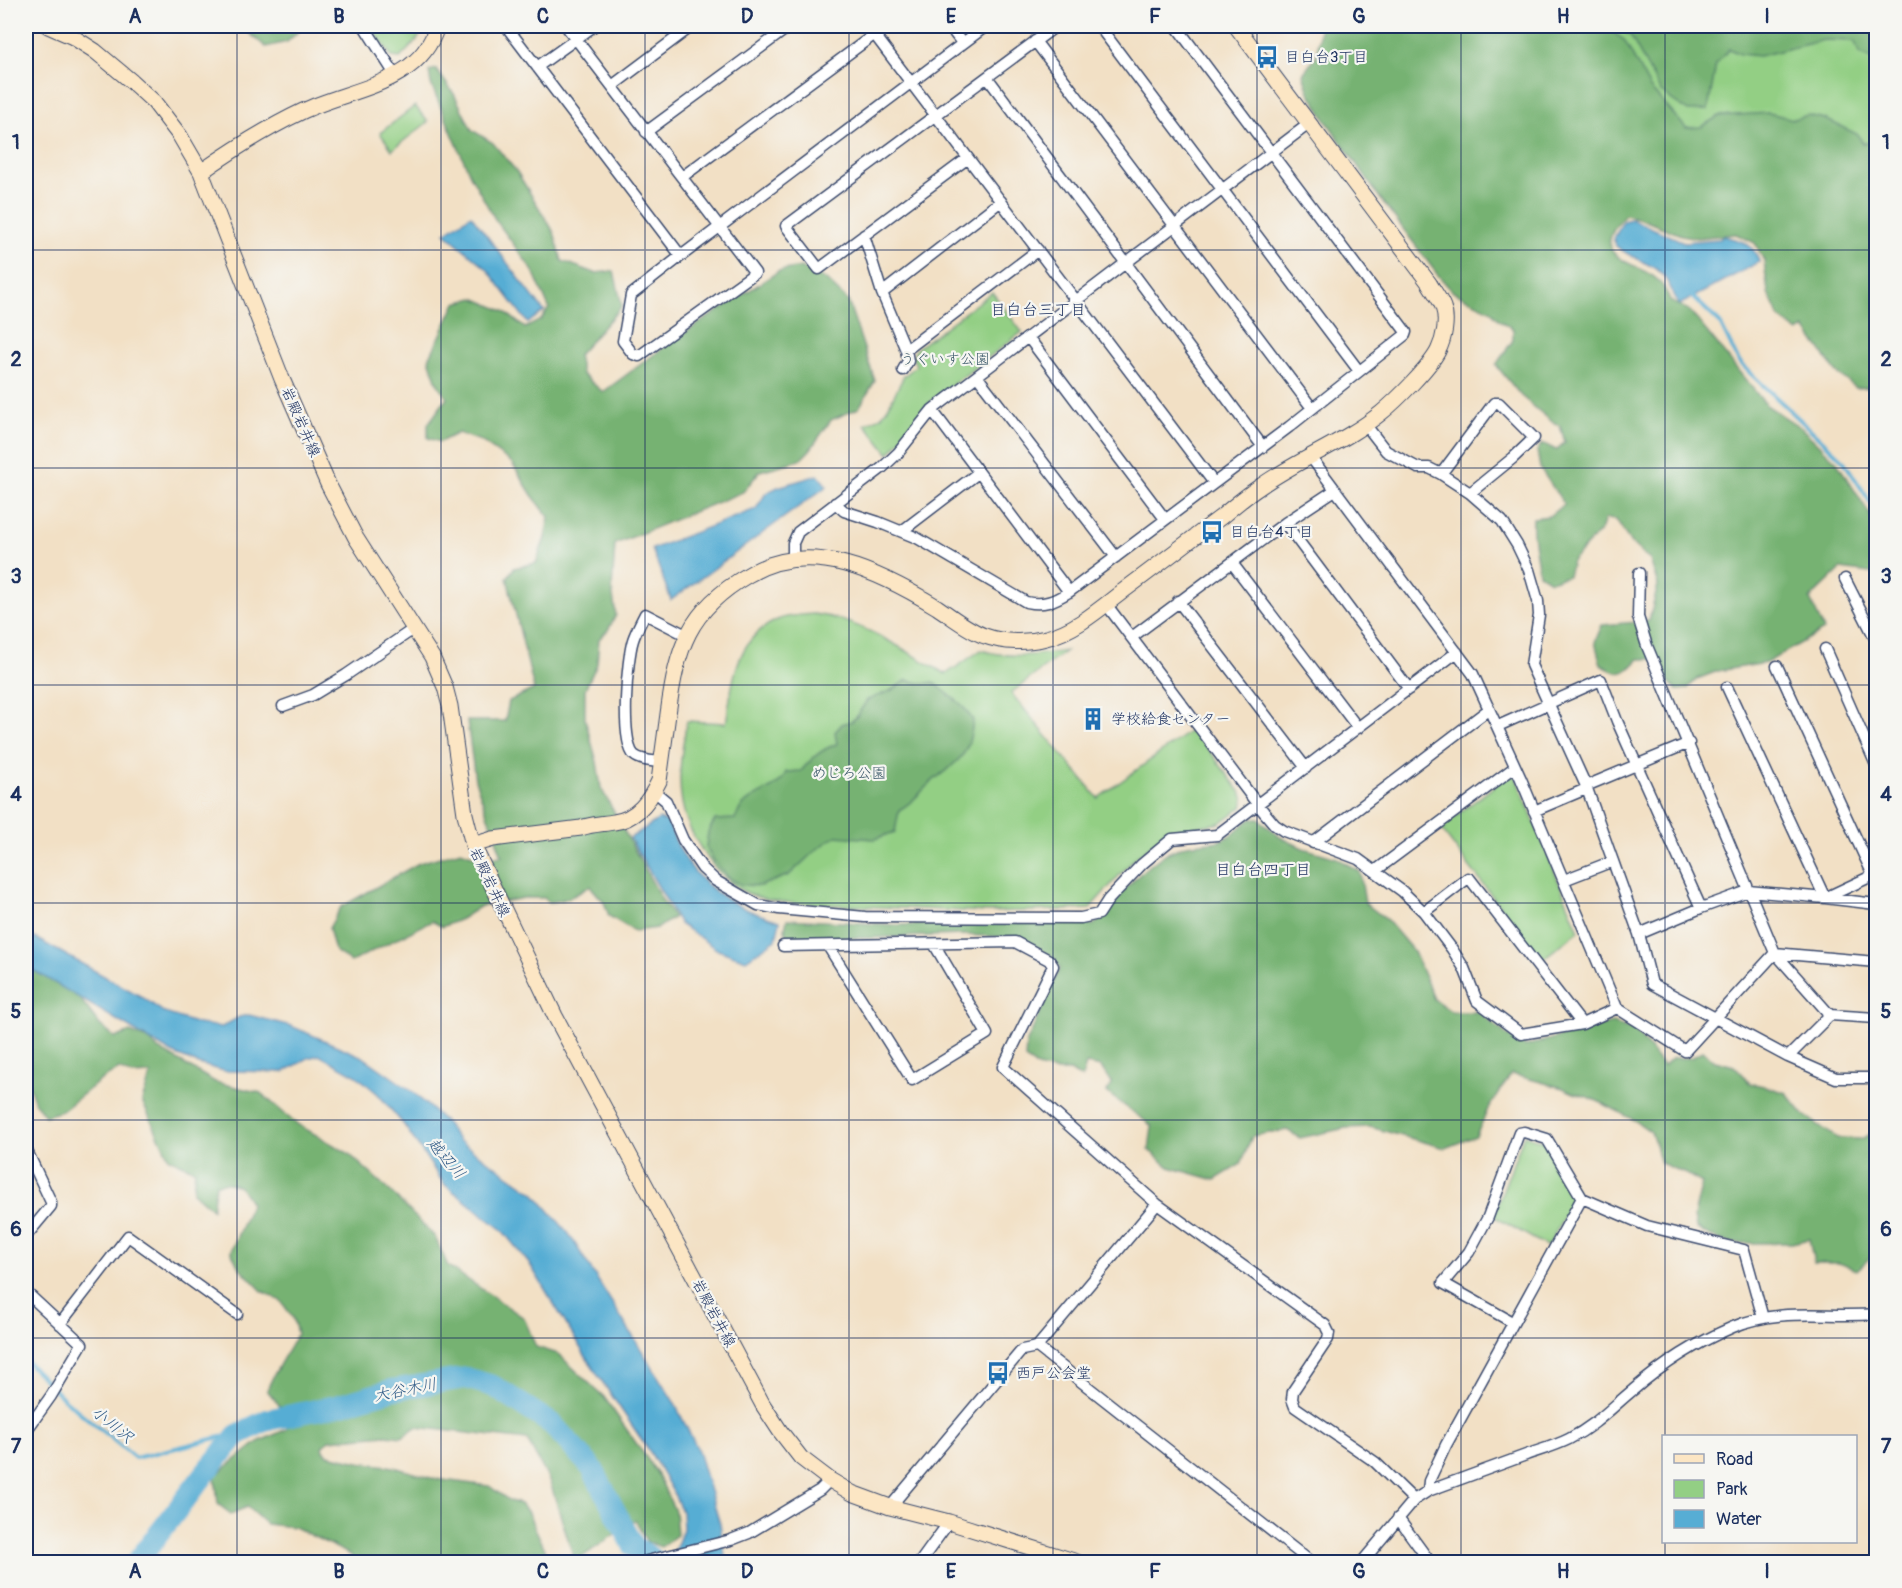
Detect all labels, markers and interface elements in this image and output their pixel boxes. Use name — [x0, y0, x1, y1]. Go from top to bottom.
text: A — [129, 4, 142, 29]
text: B — [333, 4, 345, 29]
text: C — [537, 4, 549, 29]
text: D — [741, 4, 754, 29]
text: E — [946, 4, 957, 29]
text: F — [1149, 4, 1161, 29]
text: G — [1352, 4, 1366, 29]
text: H — [1557, 4, 1570, 29]
text: I — [1764, 4, 1770, 29]
bus stop icon: 目白台3丁目 — [1254, 44, 1280, 70]
place label: 目白台3丁目 — [1285, 48, 1368, 67]
text: 1 — [12, 130, 20, 155]
text: 1 — [1882, 130, 1890, 155]
district label: 目白台三丁目 — [990, 300, 1086, 320]
text: 2 — [10, 347, 22, 372]
text: 2 — [1880, 347, 1892, 372]
park label: うぐいす公園 — [900, 350, 990, 369]
street label: 岩殿岩井線 — [277, 384, 324, 460]
bus stop icon: 目白台4丁目 — [1199, 519, 1225, 545]
place label: 目白台4丁目 — [1230, 523, 1314, 542]
text: 3 — [10, 564, 22, 589]
text: 3 — [1880, 564, 1892, 589]
building icon: 学校給食センター — [1080, 706, 1106, 732]
place label: 学校給食センター — [1111, 710, 1230, 729]
park label: めじろ公園 — [811, 764, 887, 783]
text: 4 — [10, 782, 22, 807]
text: 4 — [1880, 782, 1892, 807]
street label: 岩殿岩井線 — [465, 844, 514, 920]
district label: 目白台四丁目 — [1215, 860, 1311, 880]
text: 5 — [11, 999, 22, 1024]
text: 5 — [1881, 999, 1892, 1024]
water label: 越辺川 — [422, 1133, 470, 1183]
text: 6 — [10, 1217, 22, 1242]
text: 6 — [1880, 1217, 1892, 1242]
street label: 岩殿岩井線 — [688, 1276, 740, 1351]
bus stop icon: 西戸公会堂 — [985, 1360, 1011, 1386]
place label: 西戸公会堂 — [1016, 1364, 1091, 1383]
water label: 大谷木川 — [372, 1374, 439, 1406]
water label: 小川沢 — [87, 1402, 138, 1448]
text: 7 — [11, 1434, 22, 1459]
text: 7 — [1881, 1434, 1892, 1459]
legend — [1662, 1435, 1857, 1543]
text: Road — [1716, 1448, 1753, 1471]
text: Park — [1716, 1478, 1748, 1501]
text: Water — [1716, 1508, 1762, 1531]
text: A — [129, 1559, 142, 1584]
text: B — [333, 1559, 345, 1584]
text: C — [537, 1559, 549, 1584]
text: D — [741, 1559, 754, 1584]
text: E — [946, 1559, 957, 1584]
text: F — [1149, 1559, 1161, 1584]
text: G — [1352, 1559, 1366, 1584]
text: H — [1557, 1559, 1570, 1584]
text: I — [1764, 1559, 1770, 1584]

